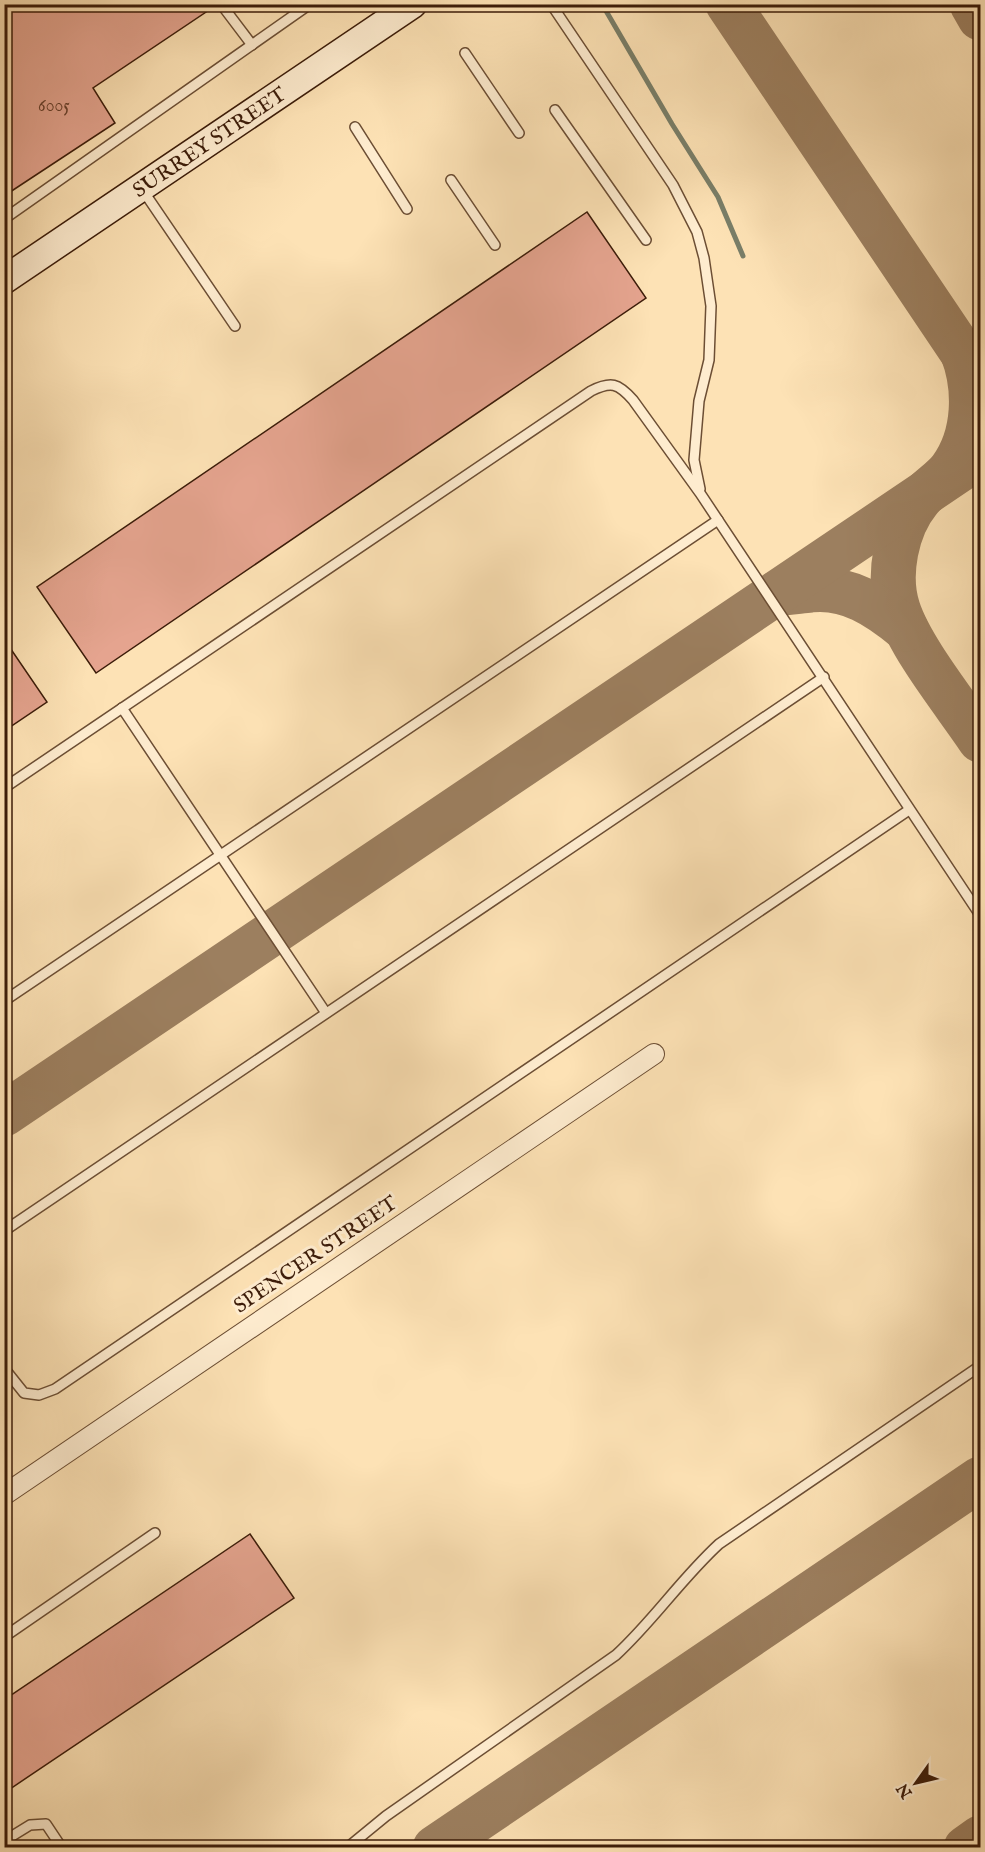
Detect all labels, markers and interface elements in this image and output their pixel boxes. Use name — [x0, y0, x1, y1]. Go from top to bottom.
street label: SURREY STREET — [128, 81, 292, 205]
house number: 6005 — [38, 95, 70, 118]
street label: SPENCER STREET — [229, 1190, 403, 1320]
north arrow — [886, 1753, 946, 1813]
text: N — [893, 1779, 918, 1802]

